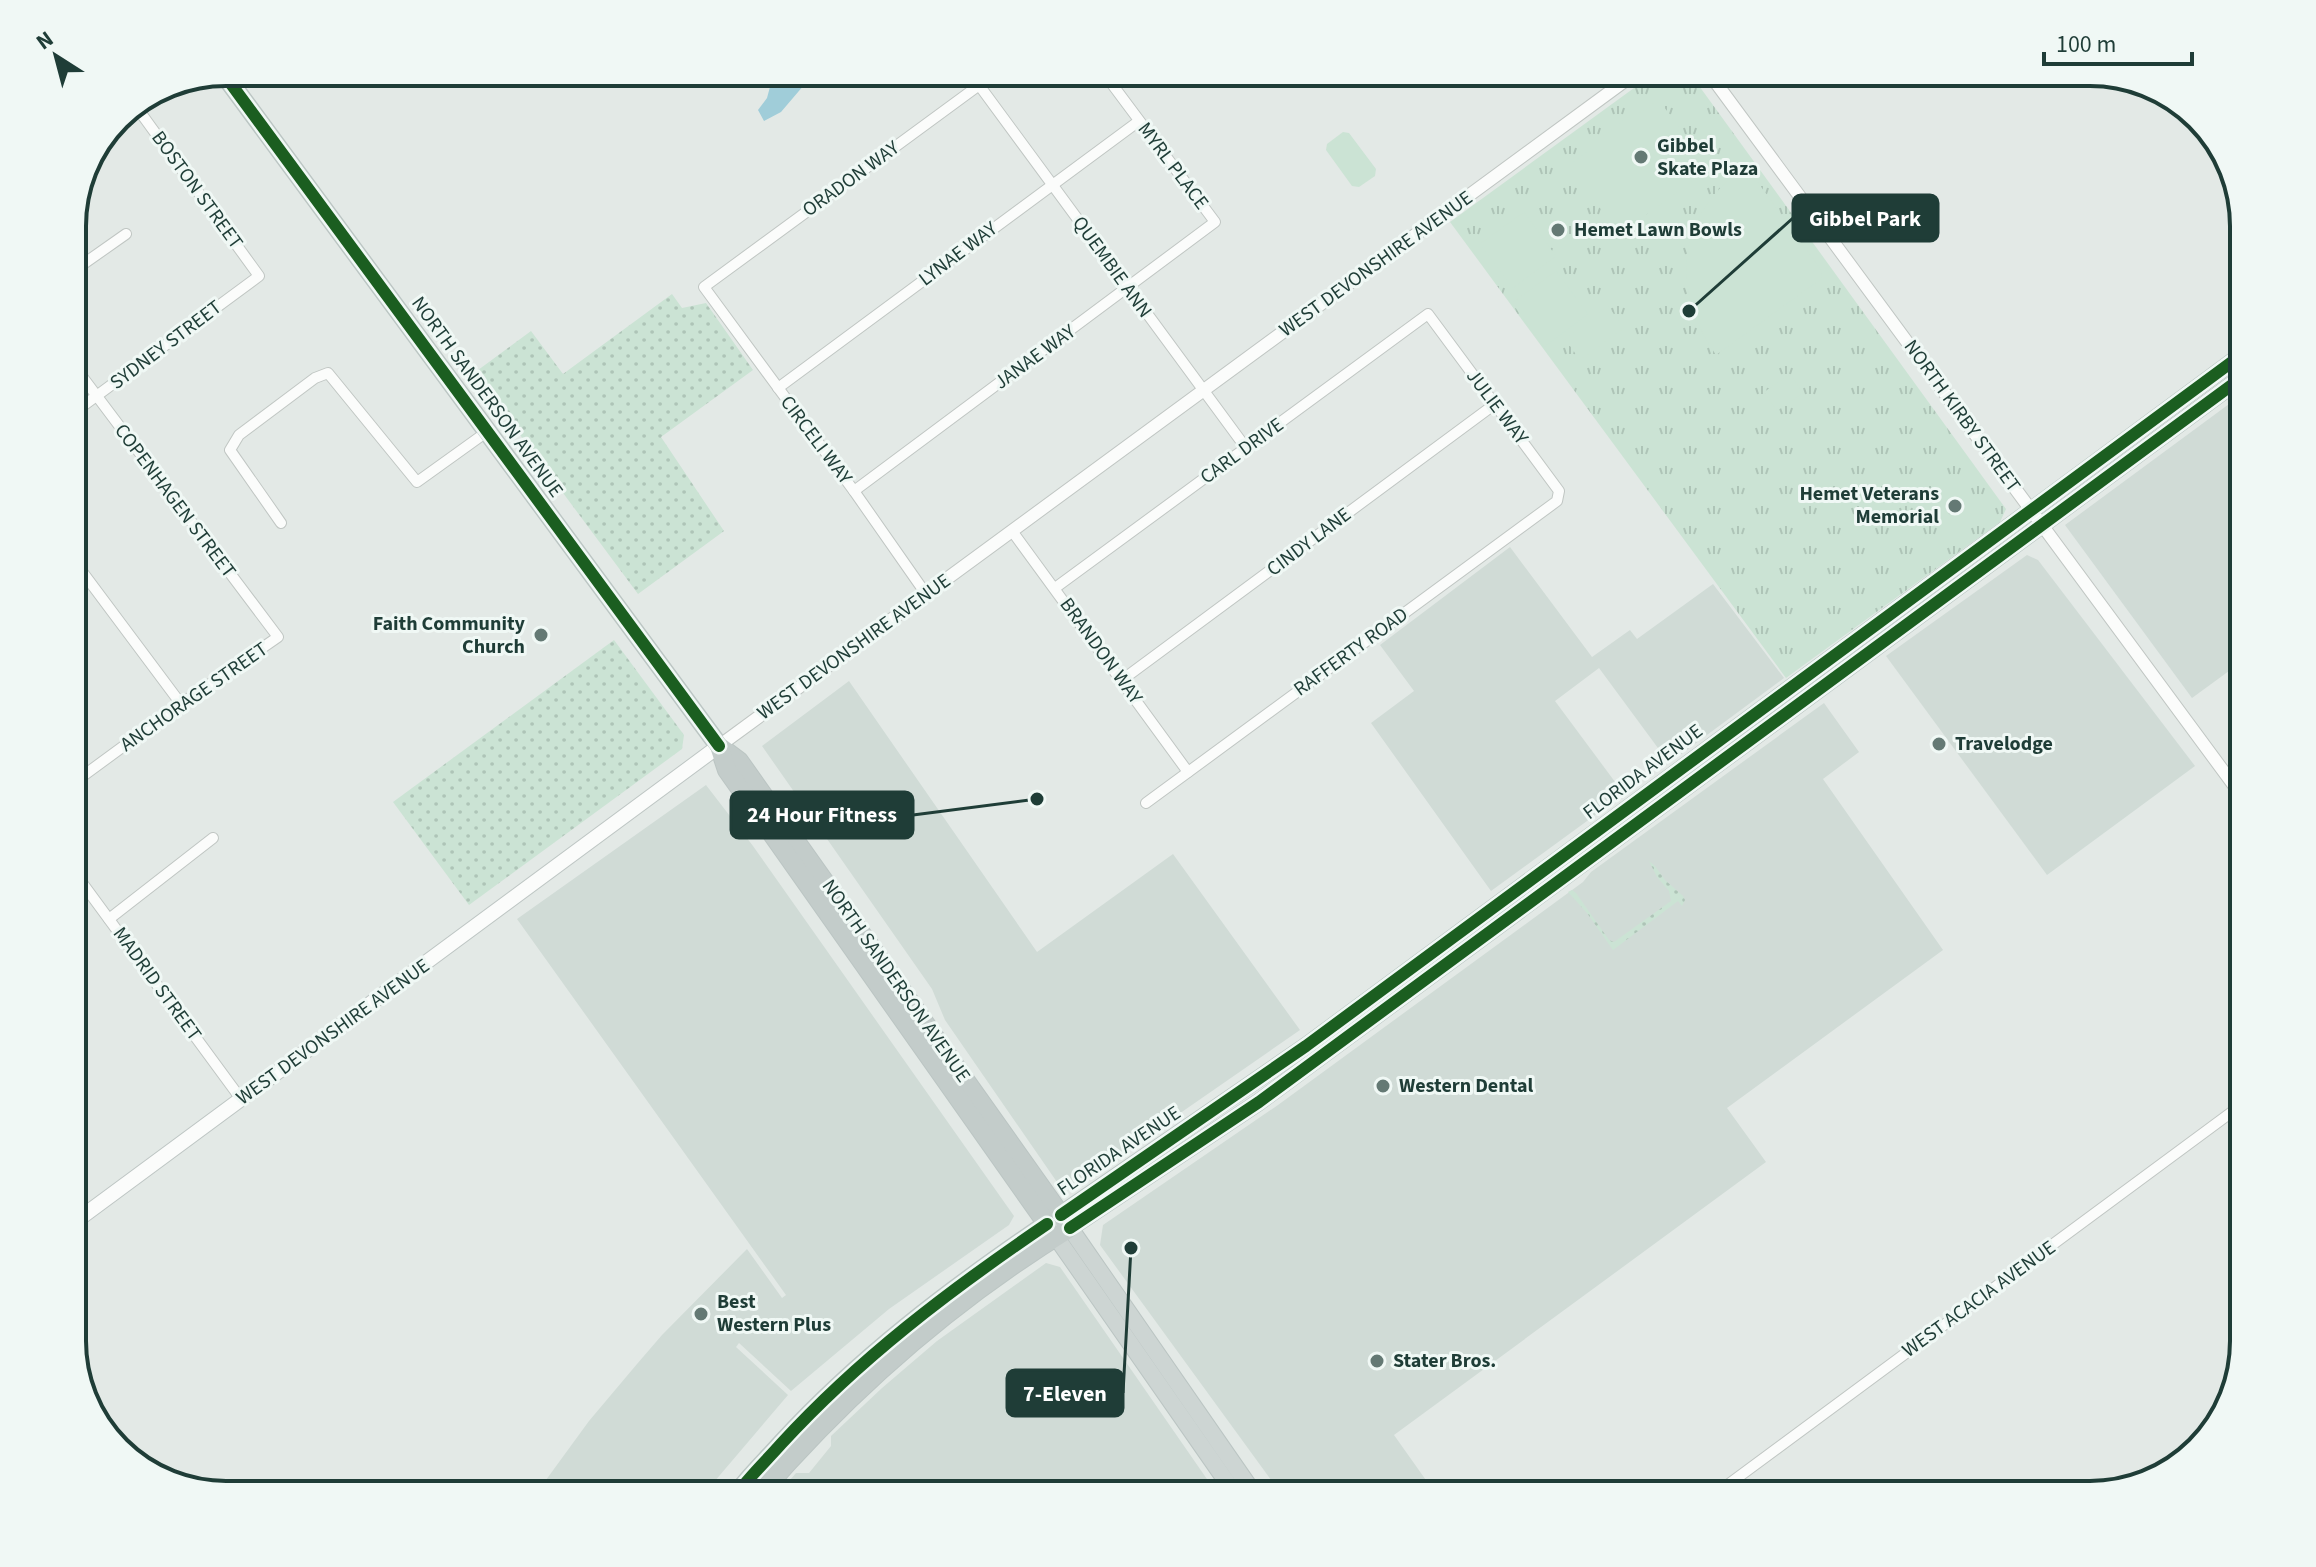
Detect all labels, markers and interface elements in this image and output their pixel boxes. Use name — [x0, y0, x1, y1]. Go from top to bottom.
north arrow — [16, 16, 96, 96]
scale bar — [2044, 16, 2192, 66]
text: N — [30, 23, 60, 58]
text: 100 m — [2056, 27, 2116, 62]
street label: MYRL PLACE — [1131, 116, 1215, 216]
street label: BOSTON STREET — [145, 125, 250, 255]
place label: Gibbel Skate Plaza — [1657, 132, 1758, 183]
street label: ORADON WAY — [797, 134, 906, 224]
marker: Gibbel Skate Plaza — [1632, 148, 1650, 166]
street label: WEST DEVONSHIRE AVENUE — [1273, 184, 1479, 344]
callout: Gibbel Park — [1793, 195, 1938, 241]
text: Gibbel Park — [1809, 203, 1921, 235]
street label: QUEMBIE ANN — [1066, 210, 1158, 324]
street label: LYNAE WAY — [913, 215, 1003, 293]
place label: Hemet Lawn Bowls — [1574, 216, 1742, 244]
marker: Hemet Lawn Bowls — [1549, 221, 1567, 239]
street label: NORTH SANDERSON AVENUE — [404, 291, 570, 503]
street label: SYDNEY STREET — [104, 294, 228, 396]
street label: JANAE WAY — [989, 318, 1082, 396]
street label: NORTH KIRBY STREET — [1897, 334, 2027, 498]
street label: JULIE WAY — [1459, 364, 1535, 451]
street label: CIRCELI WAY — [773, 390, 859, 491]
street label: CARL DRIVE — [1194, 411, 1290, 491]
street label: COPENHAGEN STREET — [108, 418, 243, 584]
place label: Hemet Veterans Memorial — [1799, 480, 1939, 531]
marker: Hemet Veterans Memorial — [1946, 497, 1964, 515]
street label: CINDY LANE — [1261, 501, 1357, 583]
street label: WEST DEVONSHIRE AVENUE — [751, 567, 957, 727]
street label: BRANDON WAY — [1053, 592, 1149, 710]
street label: RAFFERTY ROAD — [1288, 601, 1414, 703]
place label: Faith Community Church — [373, 610, 526, 661]
marker: Faith Community Church — [532, 626, 550, 644]
street label: ANCHORAGE STREET — [114, 635, 274, 759]
street label: FLORIDA AVENUE — [1577, 718, 1709, 826]
place label: Travelodge — [1955, 730, 2053, 758]
marker: Travelodge — [1930, 735, 1948, 753]
callout: 24 Hour Fitness — [731, 792, 913, 838]
text: 24 Hour Fitness — [747, 799, 897, 831]
street label: NORTH SANDERSON AVENUE — [815, 874, 977, 1088]
street label: MADRID STREET — [106, 921, 208, 1047]
street label: WEST DEVONSHIRE AVENUE — [230, 952, 436, 1112]
place label: Western Dental — [1399, 1072, 1533, 1100]
marker: Western Dental — [1374, 1077, 1392, 1095]
street label: FLORIDA AVENUE — [1052, 1099, 1186, 1203]
street label: WEST ACACIA AVENUE — [1897, 1234, 2061, 1364]
place label: Best Western Plus — [717, 1288, 831, 1339]
marker: Best Western Plus — [692, 1305, 710, 1323]
place label: Stater Bros. — [1393, 1347, 1496, 1375]
marker: Stater Bros. — [1368, 1352, 1386, 1370]
callout: 7-Eleven — [1007, 1370, 1123, 1416]
text: 7-Eleven — [1023, 1378, 1107, 1410]

